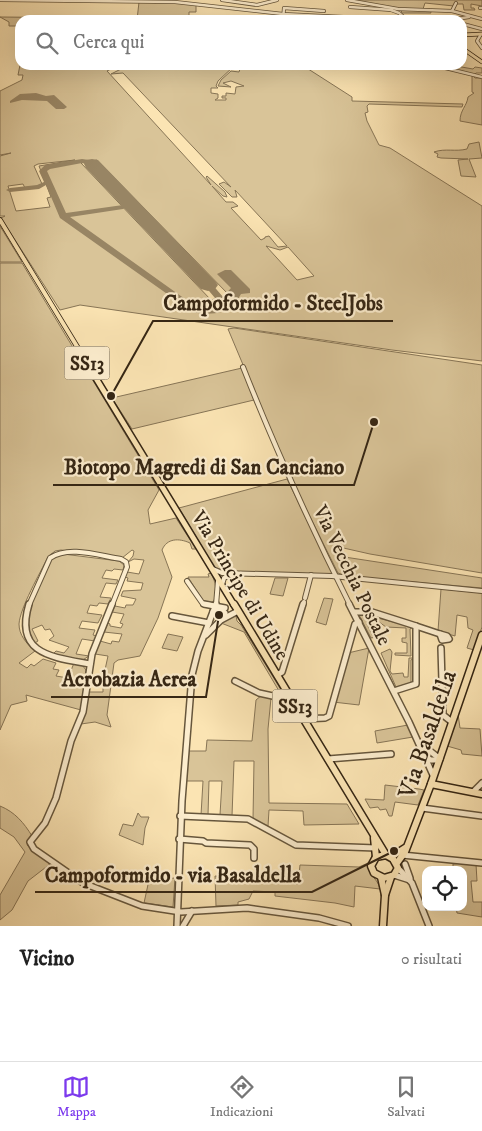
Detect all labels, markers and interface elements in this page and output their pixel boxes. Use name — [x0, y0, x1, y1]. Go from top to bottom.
search box — [15, 15, 467, 70]
icon: search — [33, 29, 61, 57]
text: Cerca qui — [73, 31, 144, 54]
callout: Campoformido - SteelJobs — [153, 285, 393, 321]
text: Campoformido - SteelJobs — [163, 291, 383, 317]
road number: SS13 — [64, 346, 110, 379]
callout: Biotopo Magredi di San Canciano — [53, 449, 354, 485]
text: Biotopo Magredi di San Canciano — [64, 455, 344, 481]
street label: Via Vecchia Postale — [306, 501, 396, 650]
street label: Via Principe di Udine — [185, 506, 294, 665]
callout: Acrobazia Aerea — [51, 661, 206, 697]
street label: Via Basaldella — [392, 665, 464, 803]
text: Acrobazia Aerea — [61, 667, 197, 693]
road number: SS13 — [272, 689, 318, 722]
callout: Campoformido - via Basaldella — [35, 856, 312, 892]
text: Campoformido - via Basaldella — [45, 863, 302, 889]
map controls — [422, 866, 467, 911]
button: locate — [422, 866, 467, 911]
text: Vicino — [20, 946, 74, 972]
text: 0 risultati — [401, 949, 462, 969]
tab: Mappa — [57, 1073, 96, 1121]
tab: Indicazioni — [210, 1073, 273, 1121]
tab: Salvati — [387, 1073, 425, 1121]

